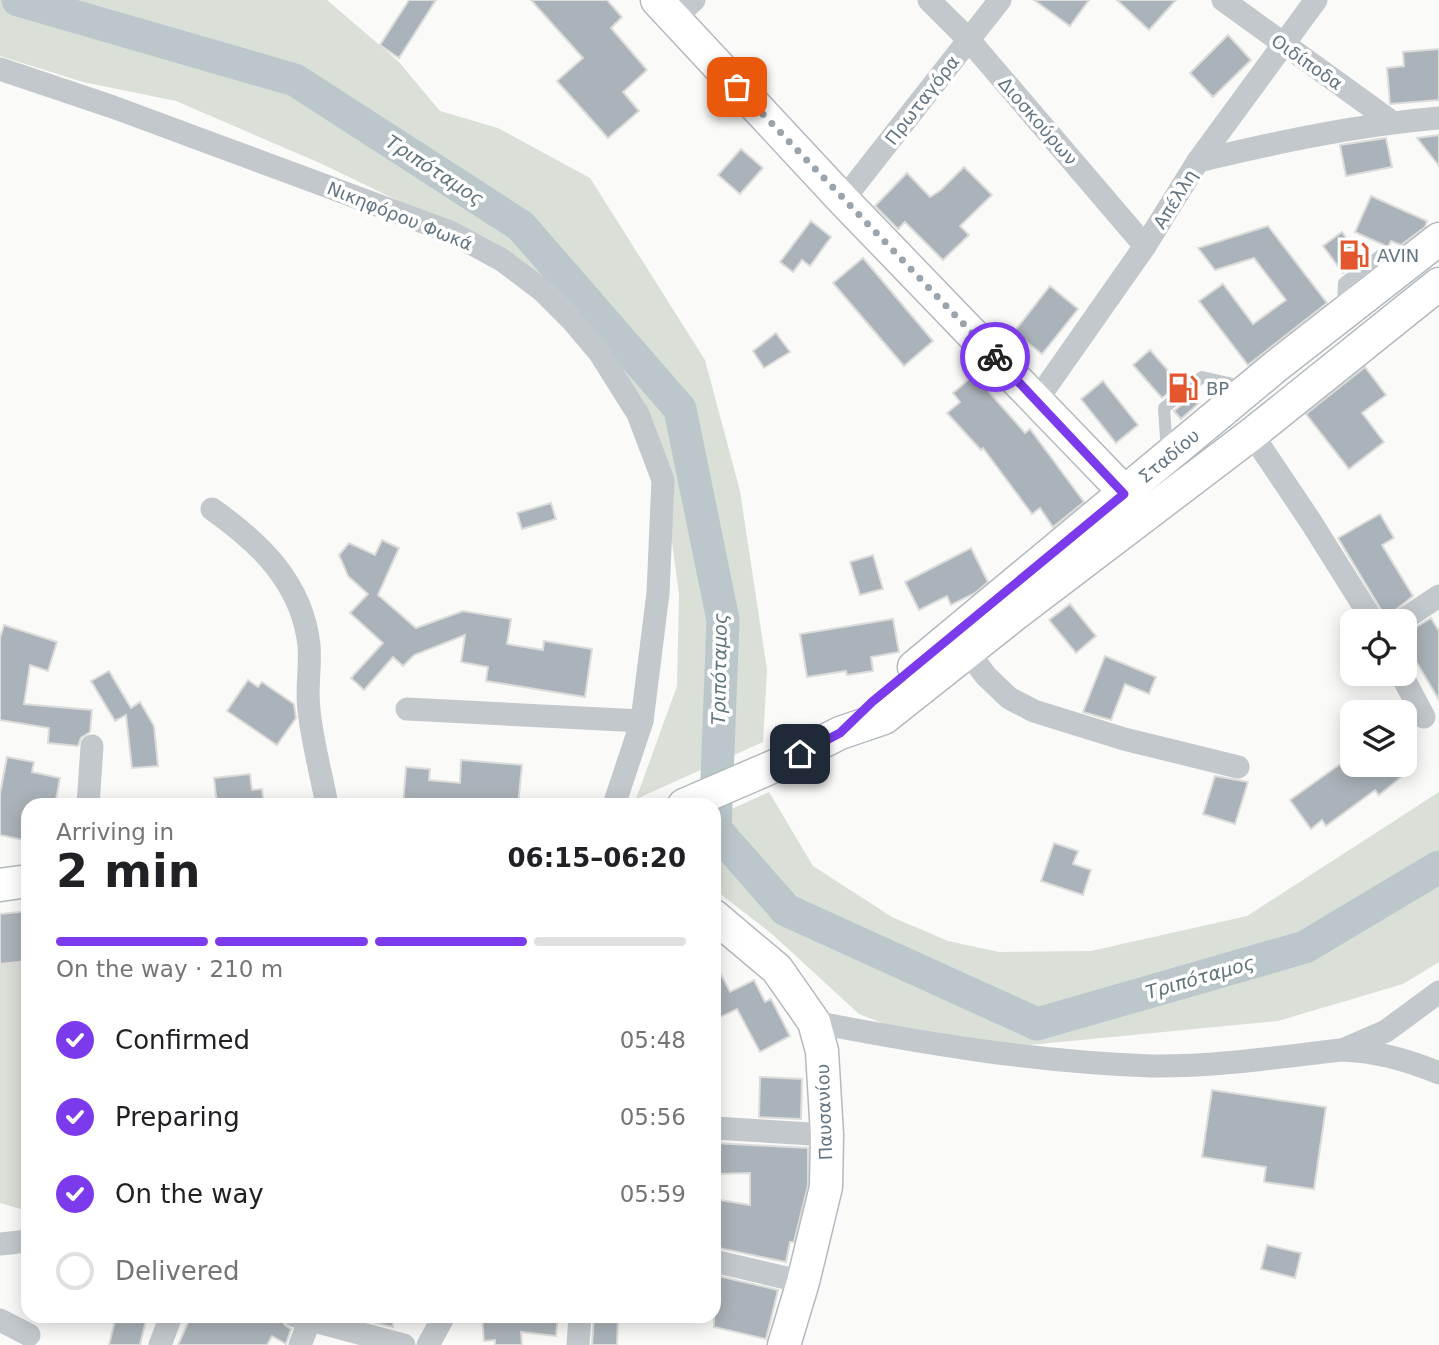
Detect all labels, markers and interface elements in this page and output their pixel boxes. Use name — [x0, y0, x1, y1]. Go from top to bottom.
street label: Οιδίποδα — [1267, 30, 1347, 94]
street label: Πρωταγόρα — [881, 51, 963, 149]
pin — [707, 57, 767, 117]
icon: bag — [718, 68, 756, 106]
street label: Διοσκούρων — [994, 73, 1082, 169]
water label: Τριπόταμος — [382, 130, 488, 210]
street label: Απέλλη — [1149, 166, 1201, 232]
street label: Νικηφόρου Φωκά — [324, 177, 476, 255]
fuel station icon: AVIN — [1337, 238, 1371, 272]
place label: AVIN — [1377, 245, 1419, 266]
courier — [960, 322, 1030, 392]
icon: bike — [976, 338, 1014, 376]
fuel station icon: BP — [1166, 371, 1200, 405]
place label: BP — [1206, 378, 1229, 399]
street label: Σταδίου — [1134, 425, 1204, 487]
map controls — [1340, 609, 1417, 777]
button: locate — [1340, 609, 1417, 686]
water label: Τριπόταμος — [707, 613, 731, 725]
button: layers — [1340, 700, 1417, 777]
pin — [770, 724, 830, 784]
icon: home — [781, 735, 819, 773]
text: Arriving in — [56, 819, 174, 845]
text: 06:15–06:20 — [507, 843, 686, 873]
text: 2 min — [56, 844, 200, 898]
water label: Τριπόταμος — [1143, 951, 1257, 1003]
text: On the way · 210 m — [56, 956, 283, 982]
icon: check — [56, 1021, 94, 1059]
text: Confirmed — [115, 1025, 250, 1055]
text: 05:48 — [620, 1027, 686, 1053]
street label: Παυσανίου — [812, 1063, 836, 1161]
icon: check — [56, 1098, 94, 1136]
text: Preparing — [115, 1102, 240, 1132]
text: 05:56 — [620, 1104, 686, 1130]
icon: check — [56, 1175, 94, 1213]
text: On the way — [115, 1179, 264, 1209]
text: 05:59 — [620, 1181, 686, 1207]
text: Delivered — [115, 1256, 239, 1286]

